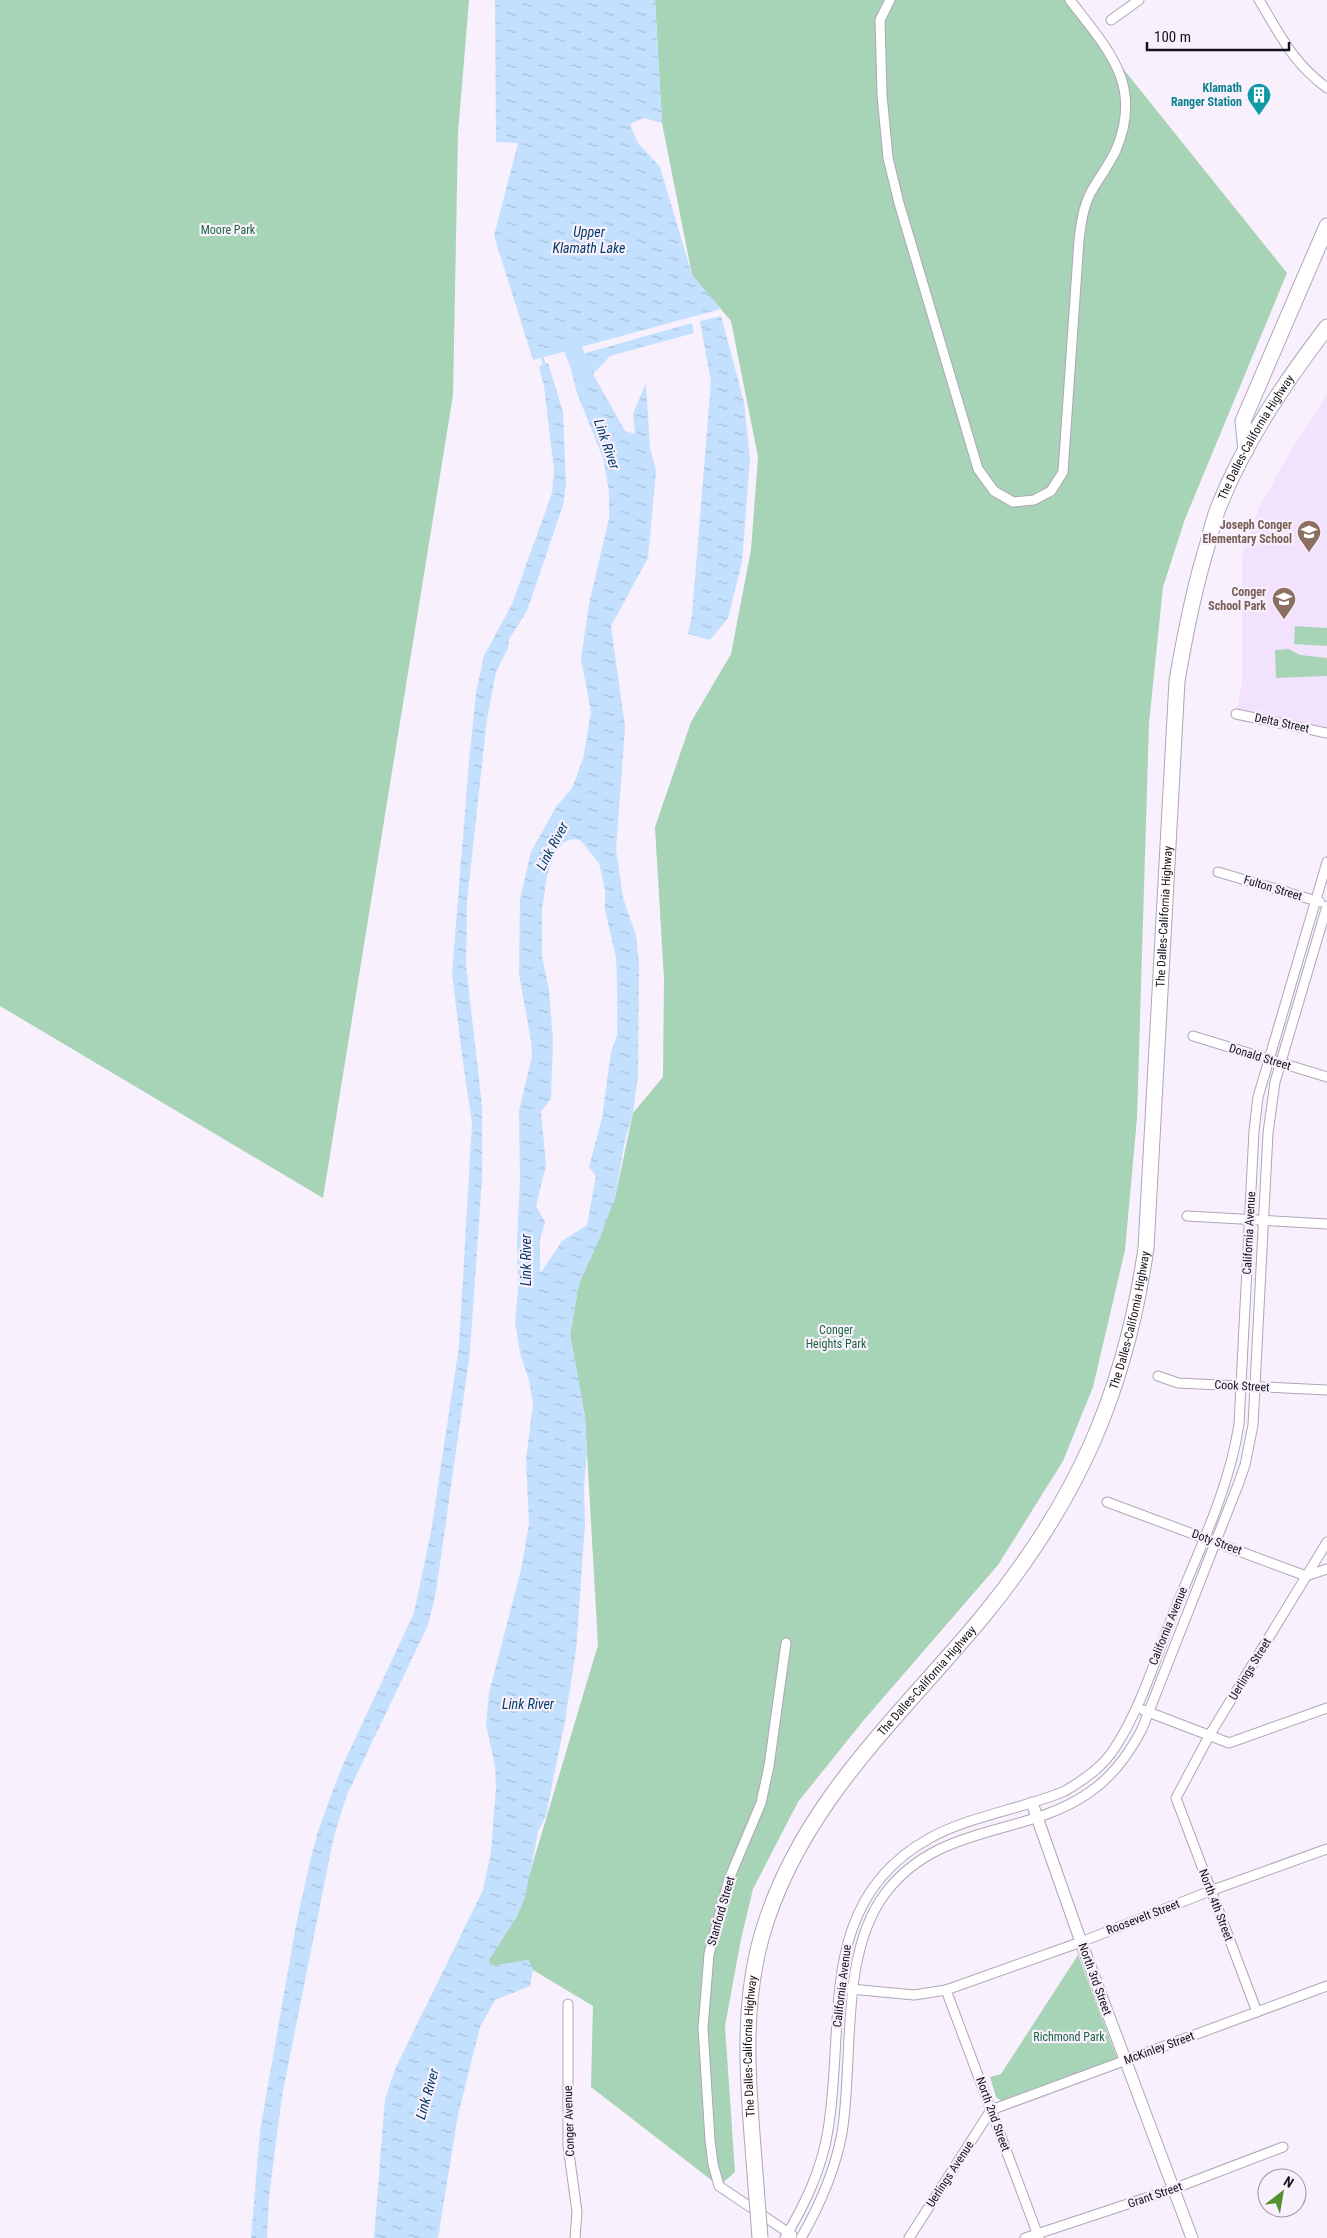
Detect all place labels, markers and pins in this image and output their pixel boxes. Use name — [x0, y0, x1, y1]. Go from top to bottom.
place label: Klamath Ranger Station — [1171, 81, 1242, 109]
building icon: Klamath Ranger Station — [1246, 82, 1272, 116]
place label: Joseph Conger Elementary School — [1202, 518, 1292, 546]
school or university icon: Joseph Conger Elementary School — [1296, 519, 1322, 553]
place label: Conger School Park — [1208, 585, 1266, 613]
school or university icon: Conger School Park — [1271, 586, 1297, 620]

